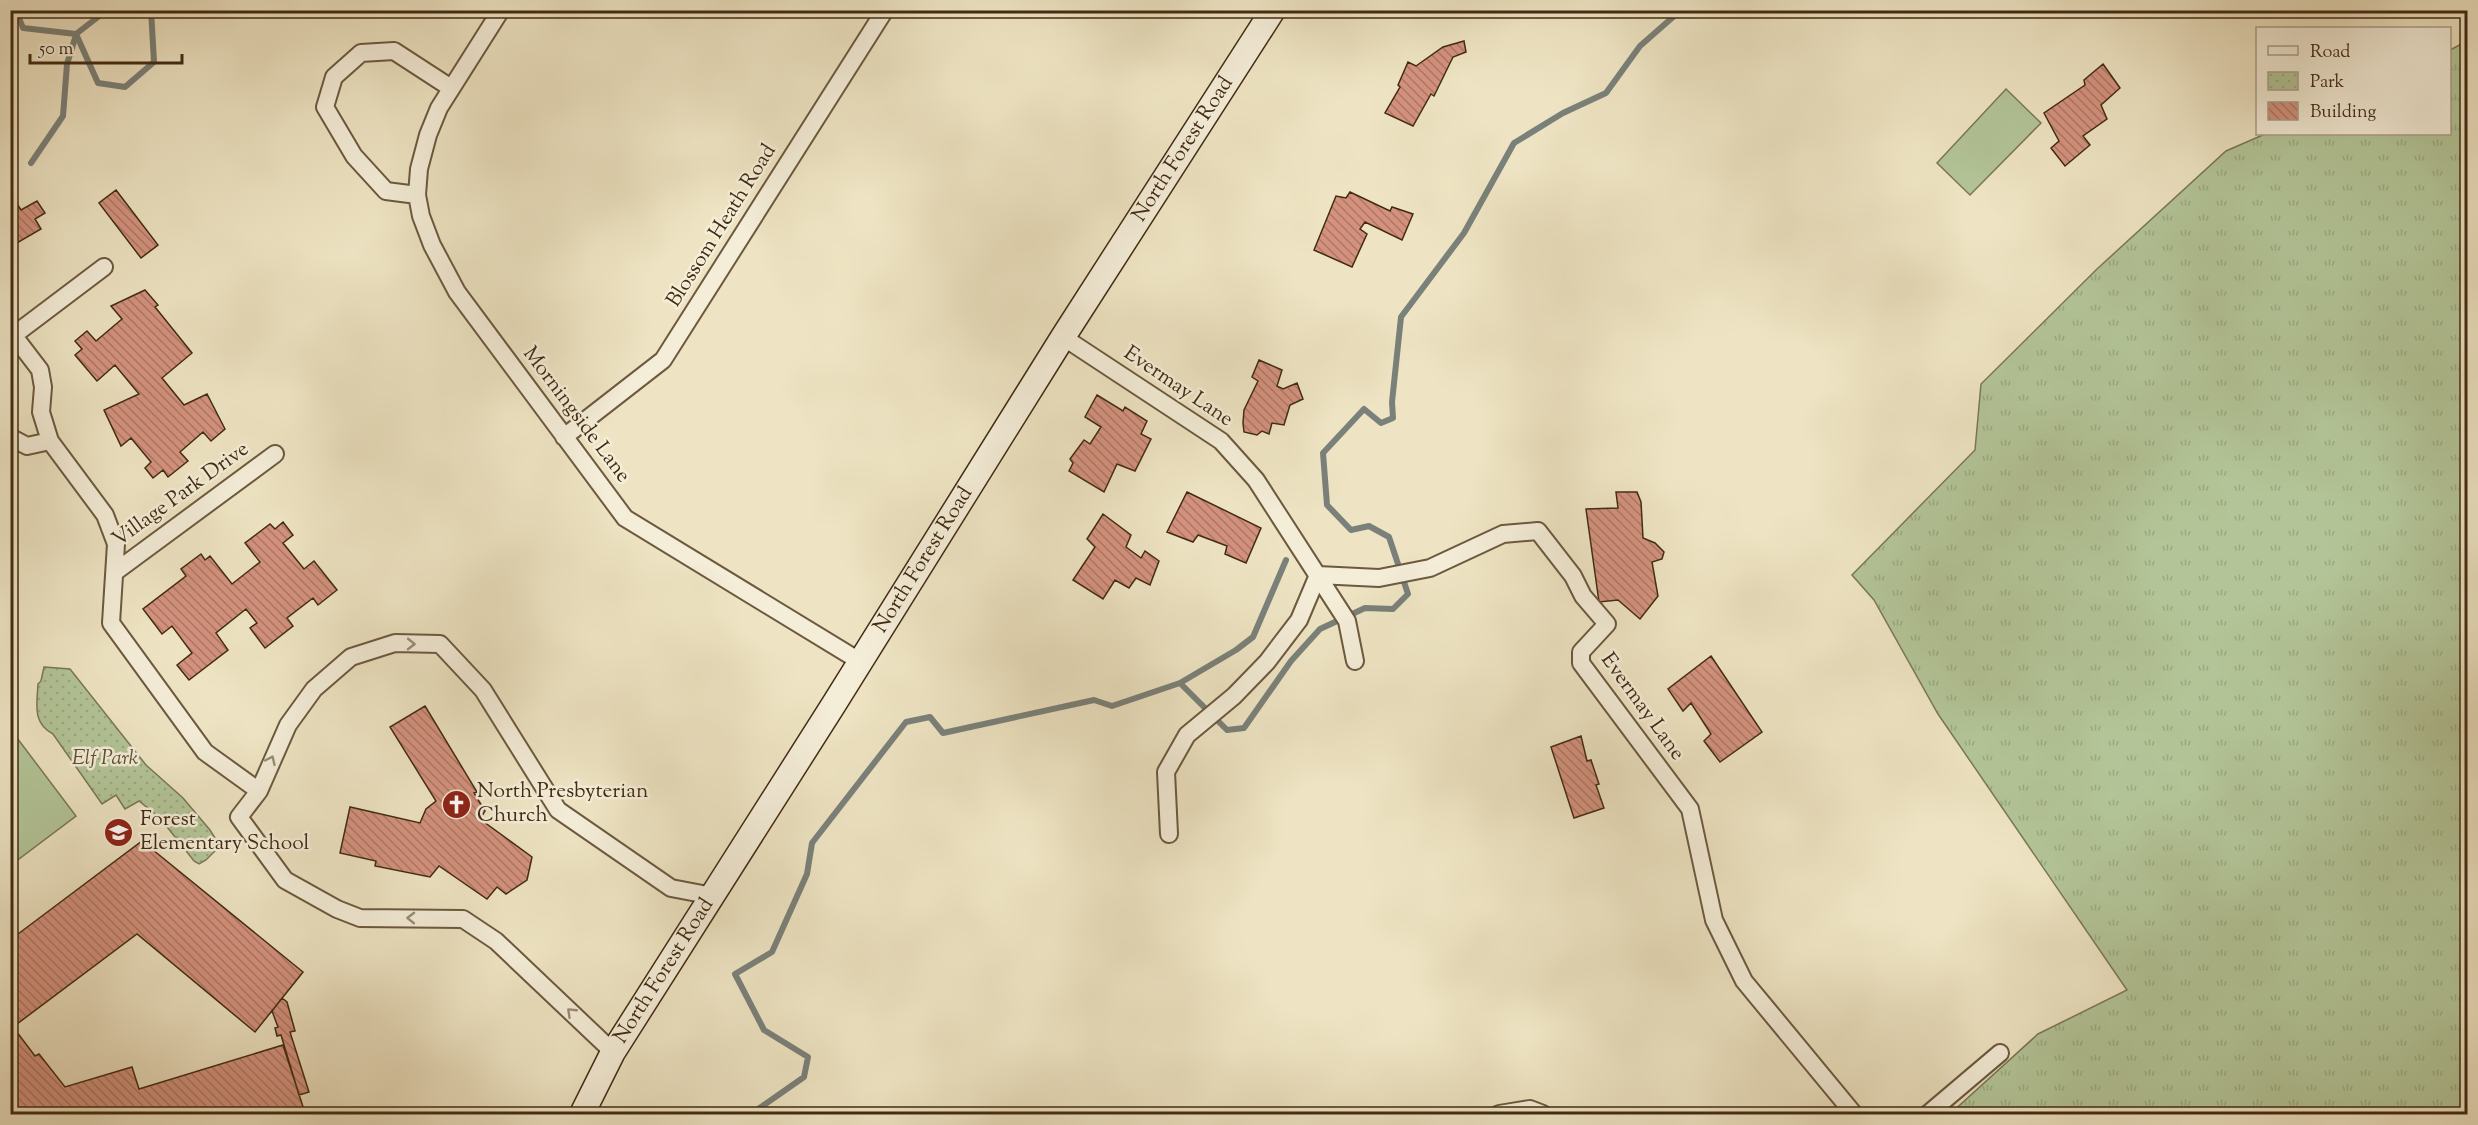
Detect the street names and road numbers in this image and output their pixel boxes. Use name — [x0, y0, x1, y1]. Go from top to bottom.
street label: North Forest Road — [1126, 71, 1241, 228]
street label: Blossom Heath Road — [660, 139, 784, 313]
street label: Evermay Lane — [1117, 339, 1239, 435]
street label: Morningside Lane — [515, 341, 637, 489]
street label: Village Park Drive — [107, 435, 255, 555]
street label: North Forest Road — [867, 481, 981, 639]
street label: Evermay Lane — [1593, 647, 1691, 767]
street label: North Forest Road — [607, 892, 722, 1050]

